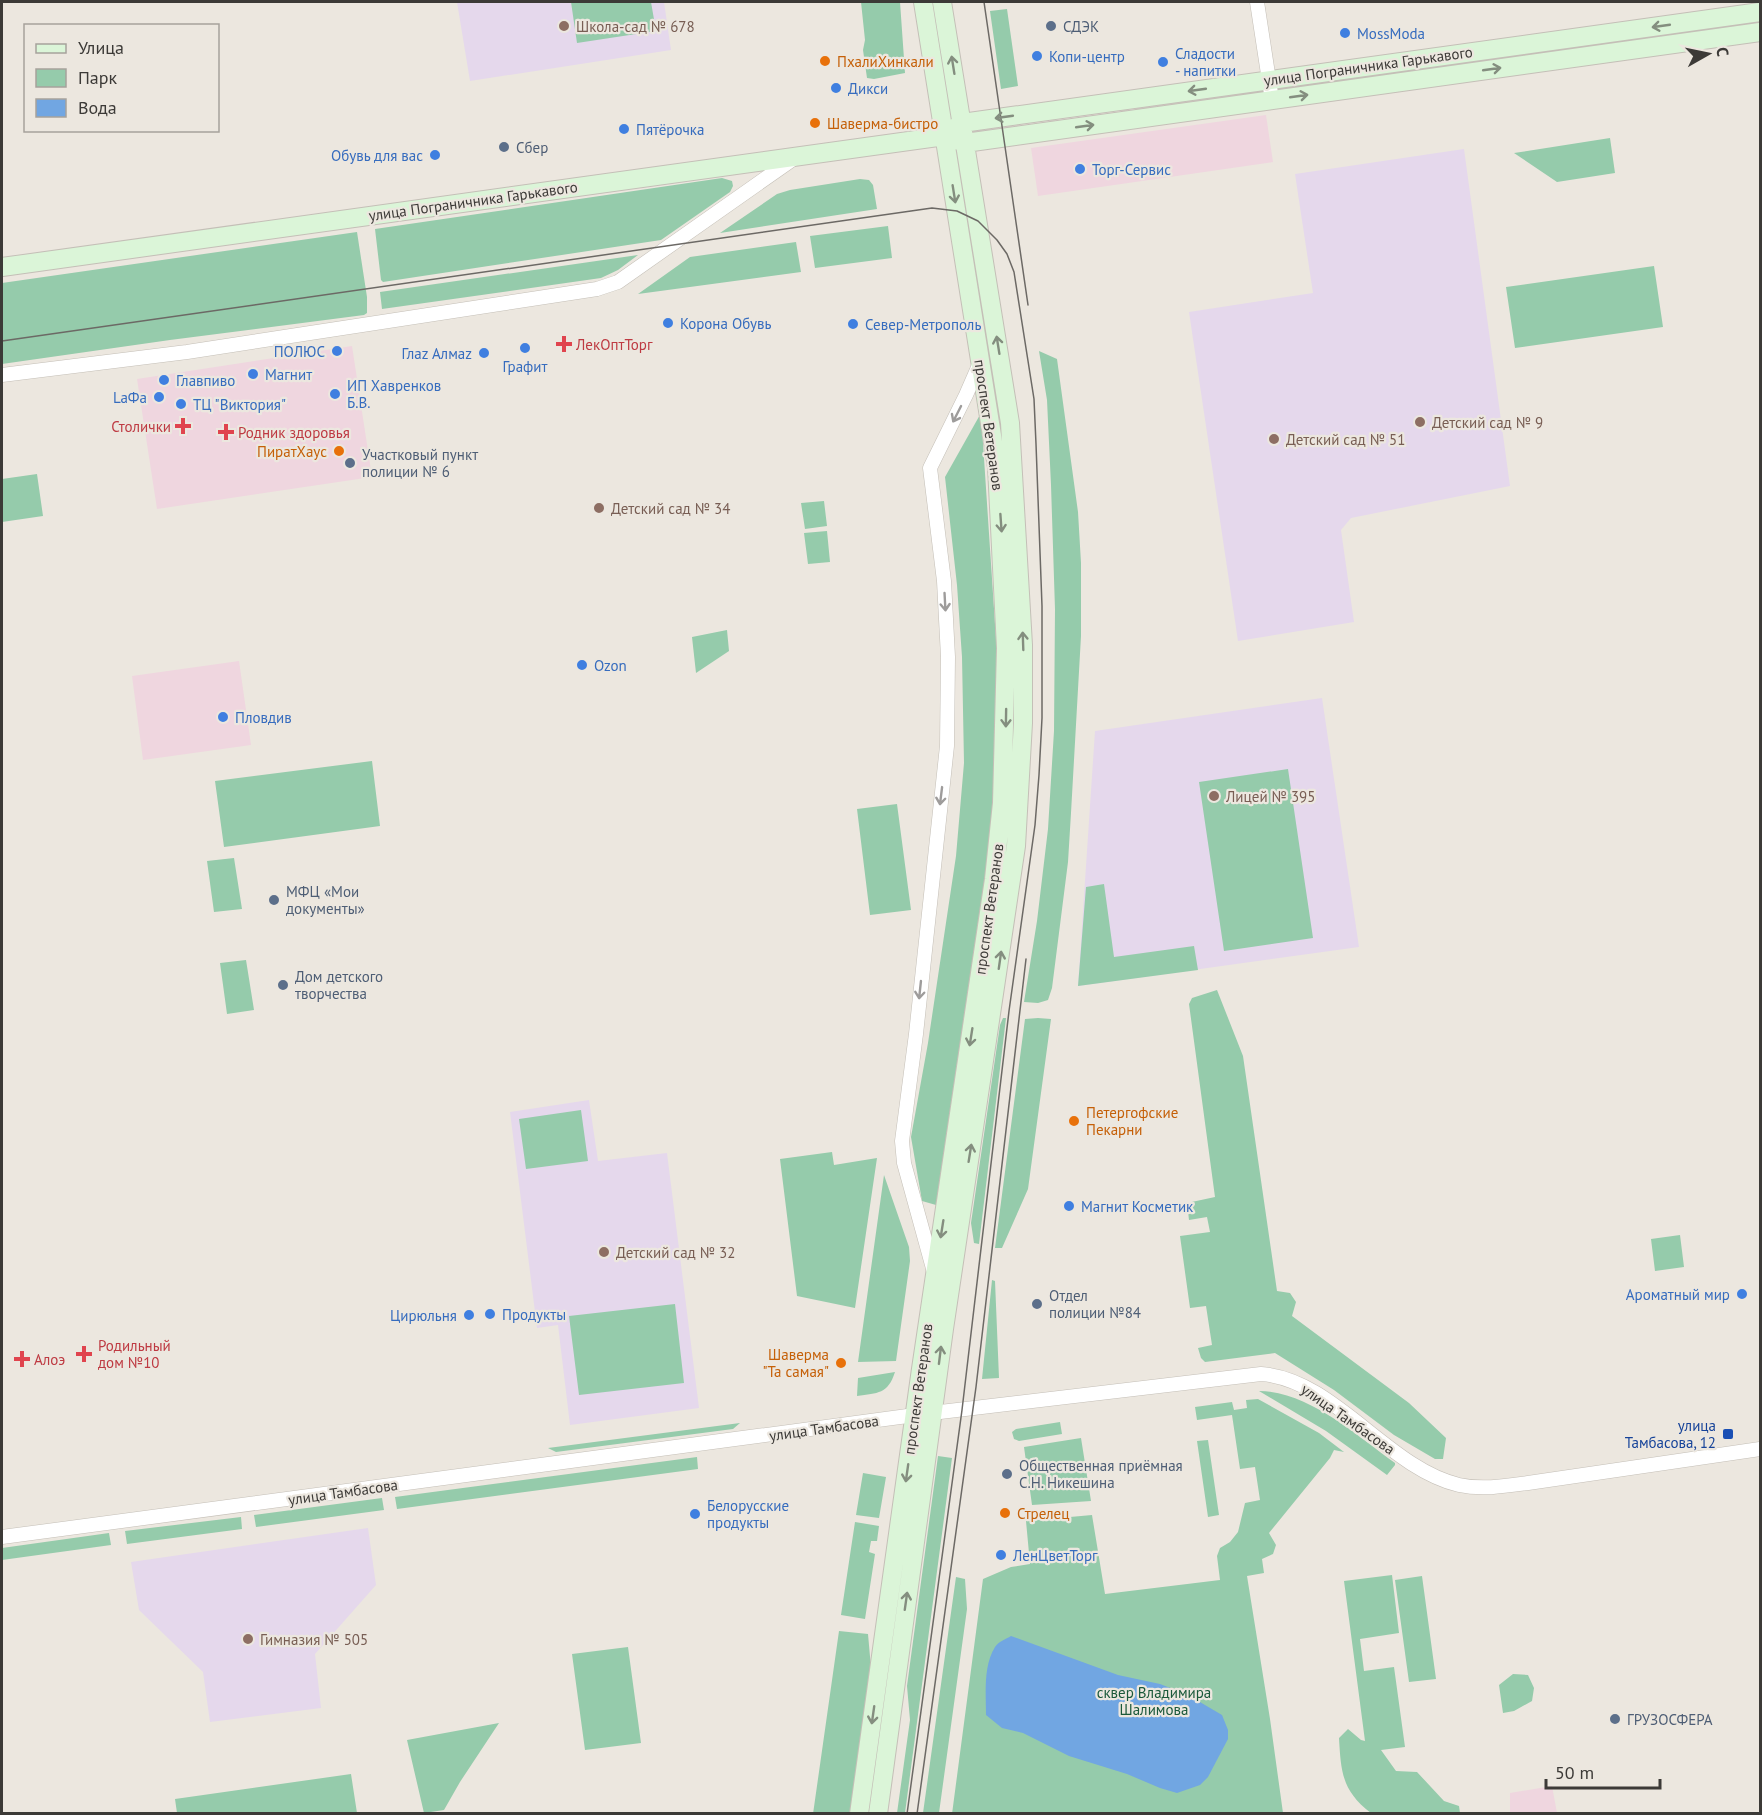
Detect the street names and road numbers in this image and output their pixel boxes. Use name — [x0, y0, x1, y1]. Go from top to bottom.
street label: улица Пограничника Гарькавого — [1262, 42, 1474, 90]
street label: улица Пограничника Гарькавого — [367, 177, 579, 225]
street label: проспект Ветеранов — [970, 358, 1008, 492]
street label: проспект Ветеранов — [970, 842, 1008, 976]
street label: проспект Ветеранов — [899, 1322, 937, 1456]
street label: улица Тамбасова — [1297, 1380, 1399, 1458]
street label: улица Тамбасова — [768, 1411, 880, 1445]
street label: улица Тамбасова — [287, 1475, 399, 1509]

